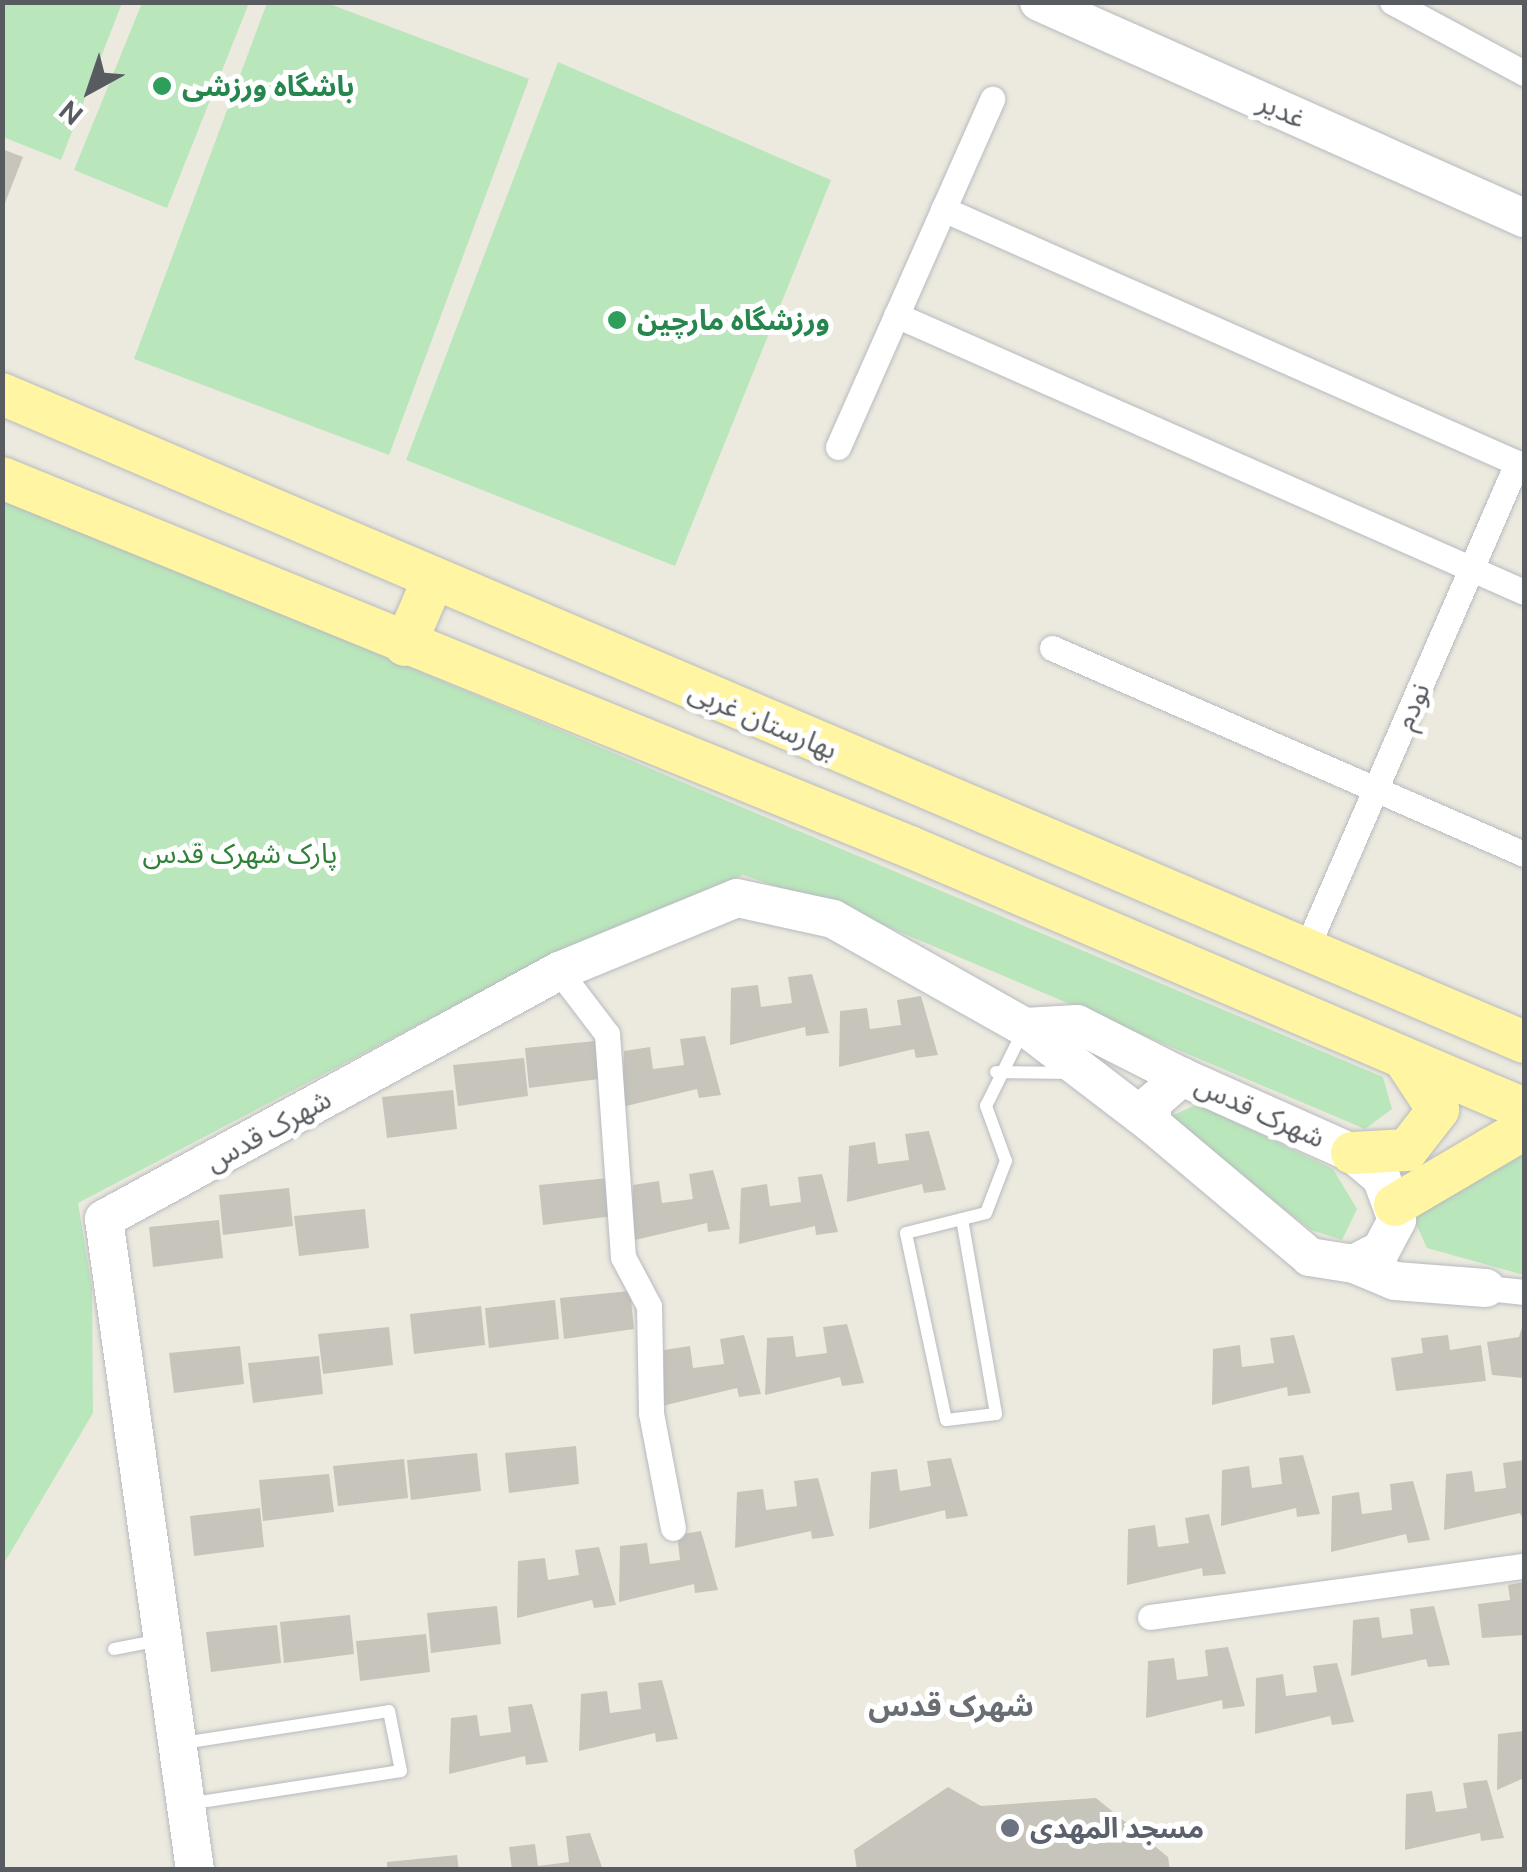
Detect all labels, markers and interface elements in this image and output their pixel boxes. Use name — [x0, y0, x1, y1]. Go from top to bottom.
north arrow — [40, 40, 140, 140]
place label: باشگاه ورزشی — [182, 69, 354, 103]
marker: باشگاه ورزشی — [151, 75, 173, 97]
street label: غدیر — [1253, 85, 1311, 135]
text: N — [52, 95, 88, 132]
place label: ورزشگاه مارچین — [637, 303, 830, 337]
marker: ورزشگاه مارچین — [606, 309, 628, 331]
street label: بهارستان غربی — [684, 674, 842, 766]
street label: نودم — [1387, 678, 1437, 734]
park label: پارک شهرک قدس — [143, 836, 337, 870]
street label: شهرک قدس — [1190, 1068, 1330, 1154]
street label: شهرک قدس — [199, 1082, 337, 1178]
district label: شهرک قدس — [868, 1687, 1034, 1723]
place label: مسجد المهدی — [1030, 1811, 1204, 1845]
marker: مسجد المهدی — [999, 1817, 1021, 1839]

